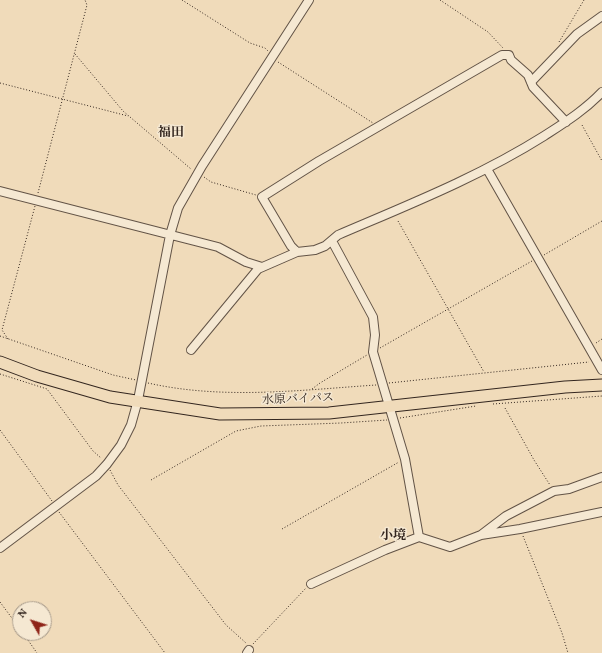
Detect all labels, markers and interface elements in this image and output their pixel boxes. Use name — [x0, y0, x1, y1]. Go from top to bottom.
district label: 福田 — [158, 126, 184, 142]
street label: 水原バイパス — [262, 392, 334, 408]
district label: 小境 — [380, 529, 406, 545]
north arrow — [12, 601, 52, 641]
text: N — [15, 606, 31, 622]

